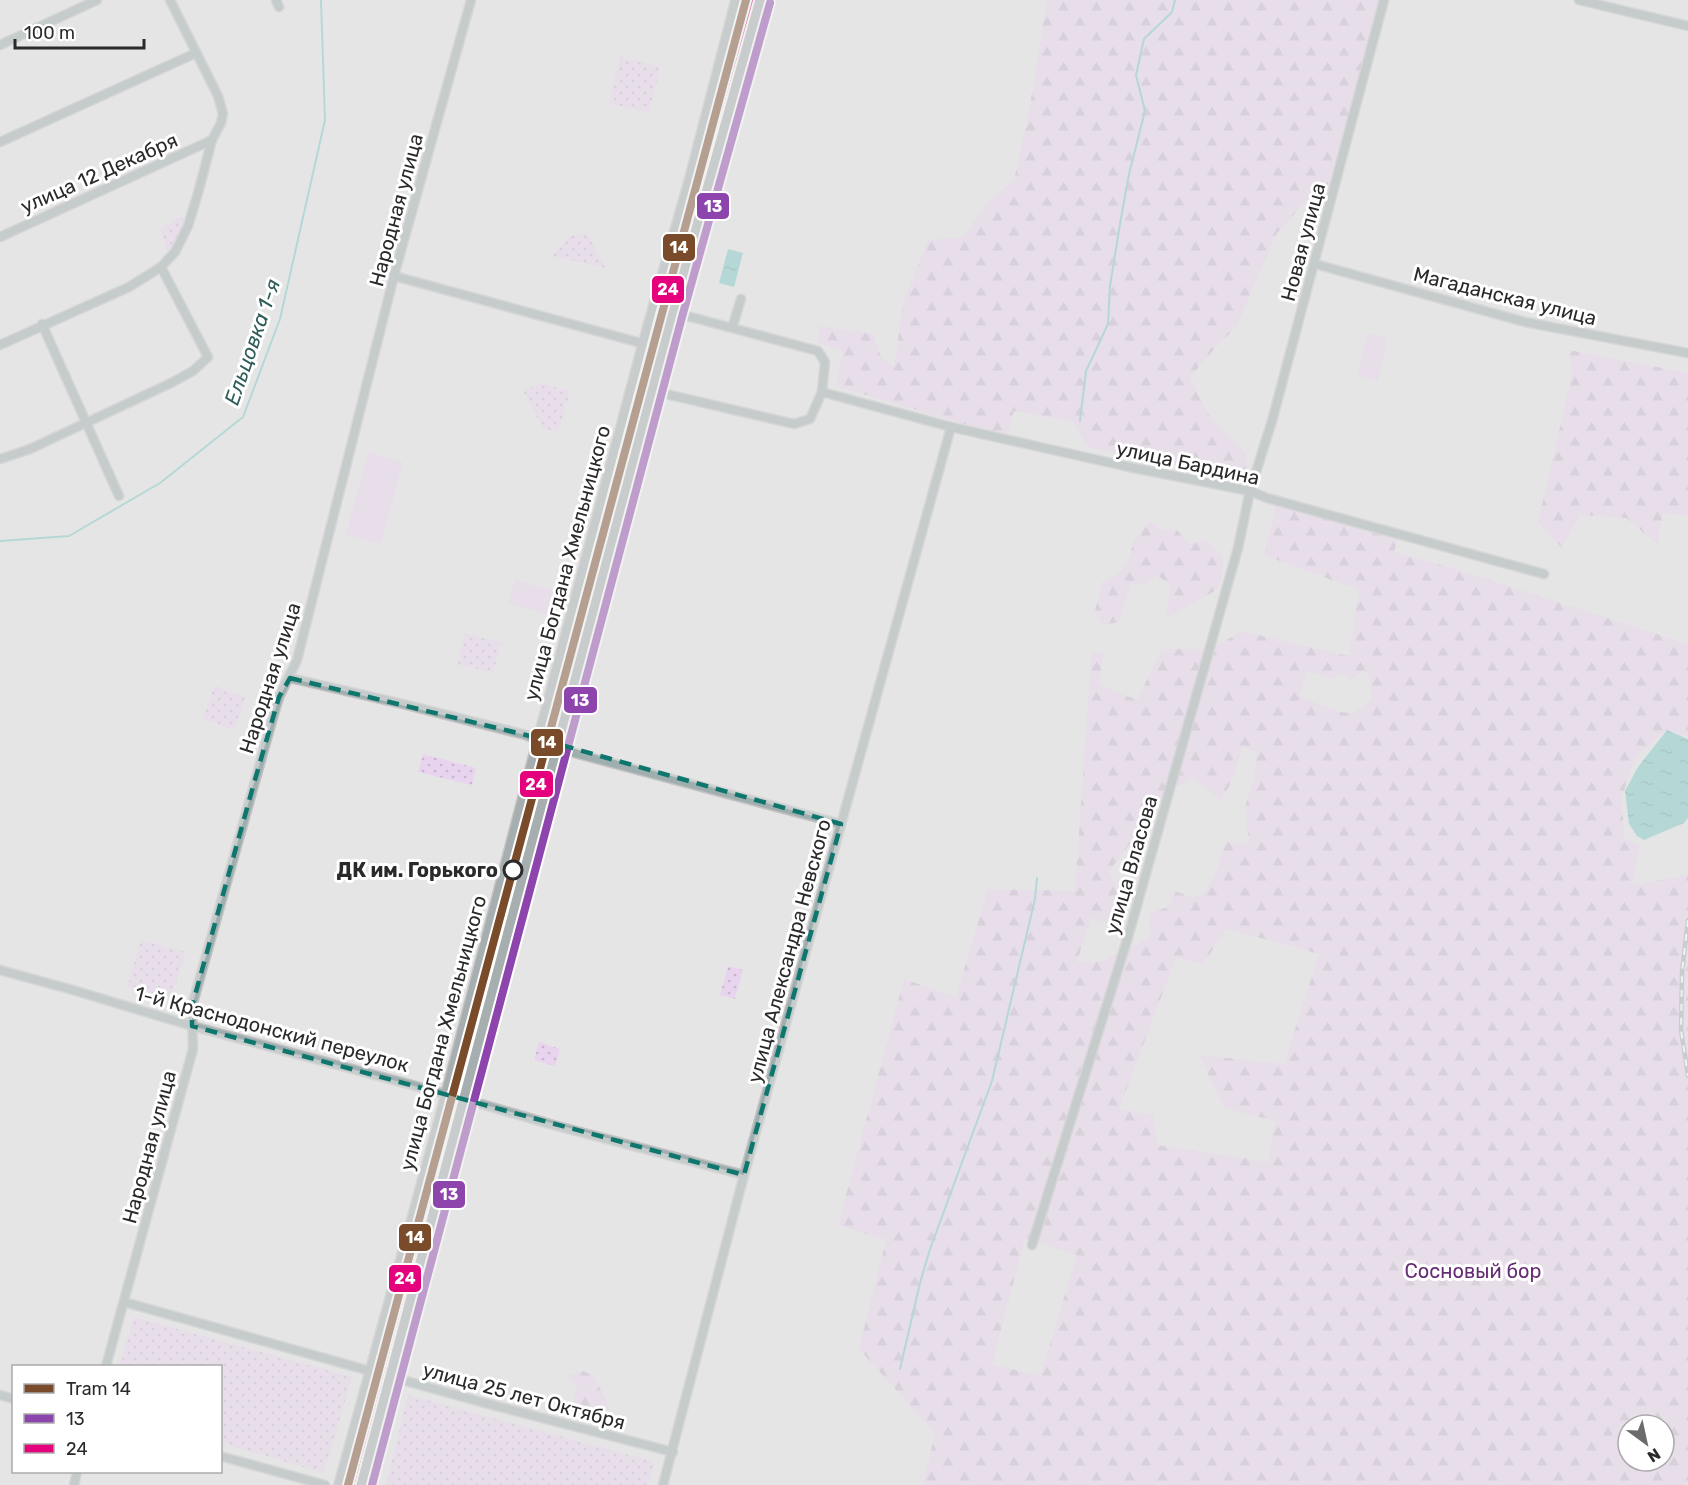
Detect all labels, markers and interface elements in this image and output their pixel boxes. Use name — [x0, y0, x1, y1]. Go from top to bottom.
scale bar — [15, 12, 144, 50]
text: 100 m — [24, 22, 75, 44]
street label: улица 12 Декабря — [17, 128, 181, 218]
street label: Народная улица — [364, 131, 428, 289]
street label: Новая улица — [1276, 180, 1330, 304]
line badge: 13 — [696, 192, 730, 220]
text: 13 — [704, 197, 722, 216]
line badge: 14 — [662, 233, 696, 262]
text: 14 — [670, 238, 689, 257]
street label: Магаданская улица — [1411, 262, 1599, 330]
line badge: 24 — [651, 275, 685, 304]
water label: Ельцовка 1-я — [219, 276, 285, 408]
text: 24 — [657, 280, 679, 299]
street label: улица Богдана Хмельницкого — [519, 423, 615, 703]
street label: улица Бардина — [1114, 436, 1262, 490]
street label: Народная улица — [234, 600, 306, 756]
line badge: 13 — [563, 686, 598, 714]
text: 13 — [571, 691, 589, 710]
line badge: 14 — [530, 728, 564, 757]
text: 14 — [538, 733, 557, 752]
line badge: 24 — [519, 770, 554, 798]
text: 24 — [525, 775, 547, 794]
street label: улица Власова — [1100, 793, 1162, 937]
street label: улица Александра Невского — [742, 816, 836, 1086]
place label: ДК им. Горького — [337, 858, 498, 882]
marker: ДК им. Горького — [503, 860, 523, 880]
street label: улица Богдана Хмельницкого — [395, 893, 491, 1173]
street label: 1-й Краснодонский переулок — [133, 981, 412, 1077]
street label: Народная улица — [117, 1068, 181, 1226]
line badge: 13 — [432, 1180, 466, 1209]
text: 13 — [440, 1185, 458, 1204]
line badge: 14 — [398, 1223, 432, 1252]
text: 14 — [406, 1228, 425, 1247]
park label: Сосновый бор — [1405, 1259, 1541, 1283]
line badge: 24 — [388, 1264, 422, 1293]
text: 24 — [394, 1269, 416, 1288]
street label: улица 25 лет Октября — [420, 1357, 628, 1435]
legend — [12, 1365, 222, 1473]
text: Tram 14 — [66, 1378, 131, 1400]
text: 13 — [66, 1408, 85, 1430]
north arrow — [1616, 1413, 1676, 1473]
text: 24 — [66, 1438, 88, 1460]
text: N — [1644, 1444, 1664, 1466]

